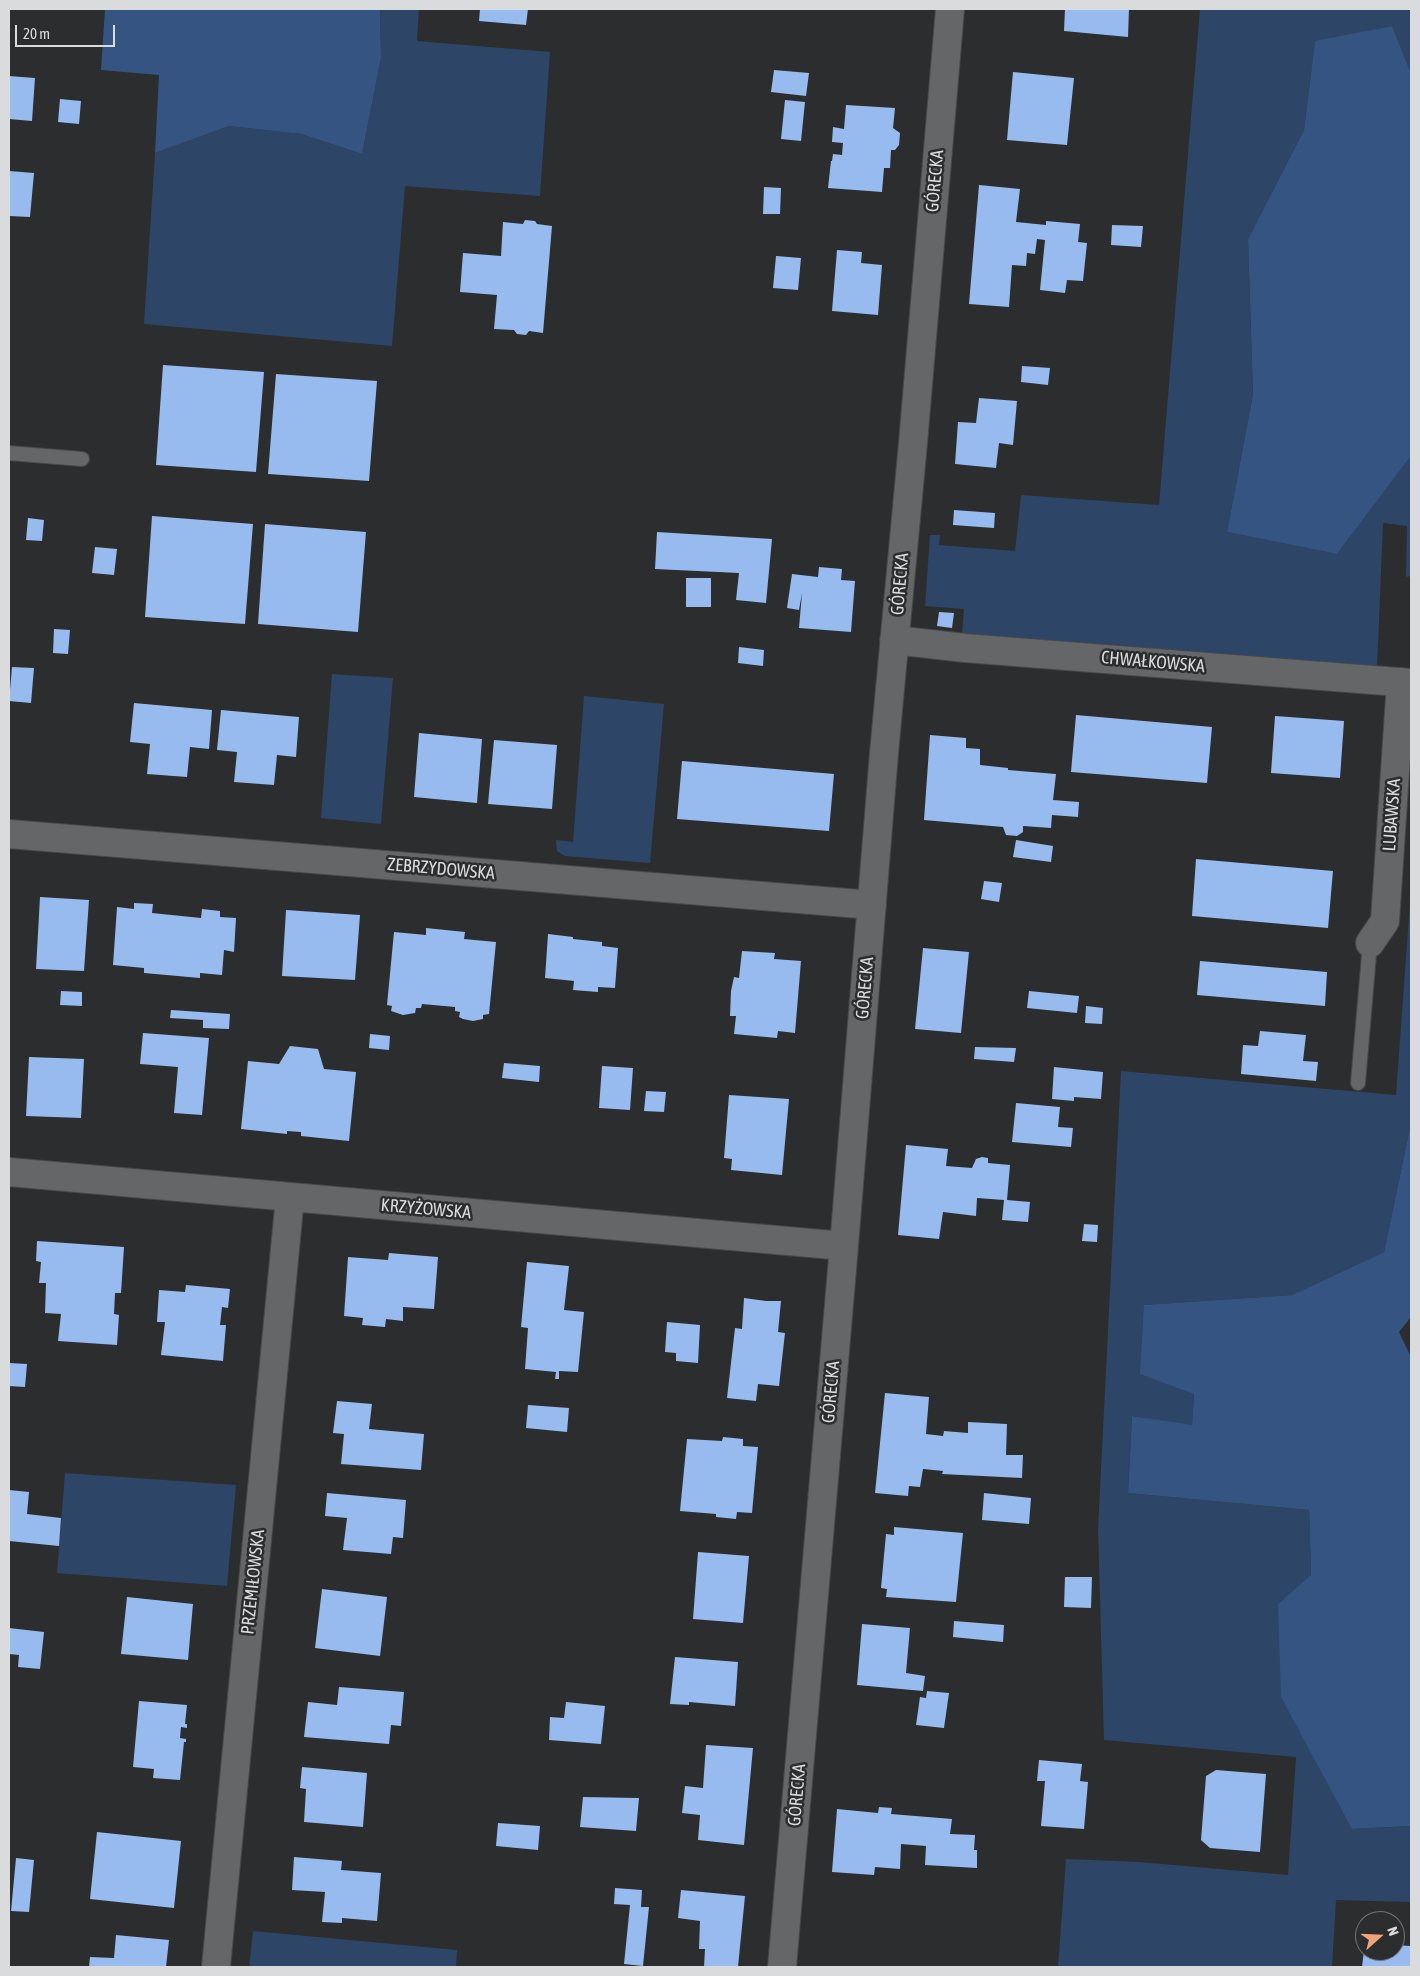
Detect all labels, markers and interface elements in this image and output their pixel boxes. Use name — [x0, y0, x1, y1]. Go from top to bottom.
scale bar — [18, 15, 118, 47]
text: 20 m — [23, 25, 50, 42]
street label: GÓRECKA — [922, 149, 948, 213]
street label: GÓRECKA — [887, 552, 913, 616]
street label: CHWAŁKOWSKA — [1100, 647, 1206, 677]
street label: LUBAWSKA — [1379, 778, 1405, 852]
street label: ZEBRZYDOWSKA — [386, 854, 496, 884]
street label: GÓRECKA — [852, 956, 878, 1020]
street label: KRZYŻOWSKA — [380, 1194, 472, 1224]
street label: GÓRECKA — [818, 1360, 844, 1424]
street label: PRZEMIŁOWSKA — [237, 1528, 269, 1636]
street label: GÓRECKA — [784, 1763, 810, 1827]
north arrow — [1355, 1911, 1405, 1961]
text: N — [1384, 1925, 1402, 1938]

